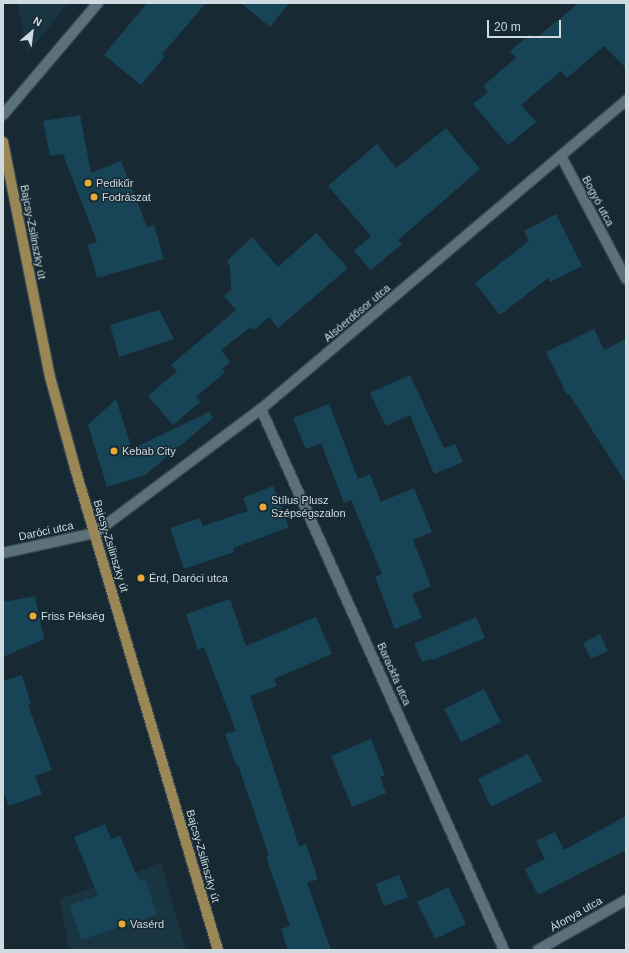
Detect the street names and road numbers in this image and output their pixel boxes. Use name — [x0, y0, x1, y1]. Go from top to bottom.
street label: Bogyó utca — [579, 174, 617, 228]
street label: Bajcsy-Zsilinszky út — [17, 184, 49, 280]
street label: Alsóerdősor utca — [321, 281, 393, 345]
street label: Bajcsy-Zsilinszky út — [91, 498, 131, 594]
street label: Daróci utca — [17, 519, 75, 543]
street label: Barackfa utca — [374, 641, 414, 707]
street label: Bajcsy-Zsilinszky út — [183, 808, 223, 904]
street label: Áfonya utca — [548, 894, 604, 934]

